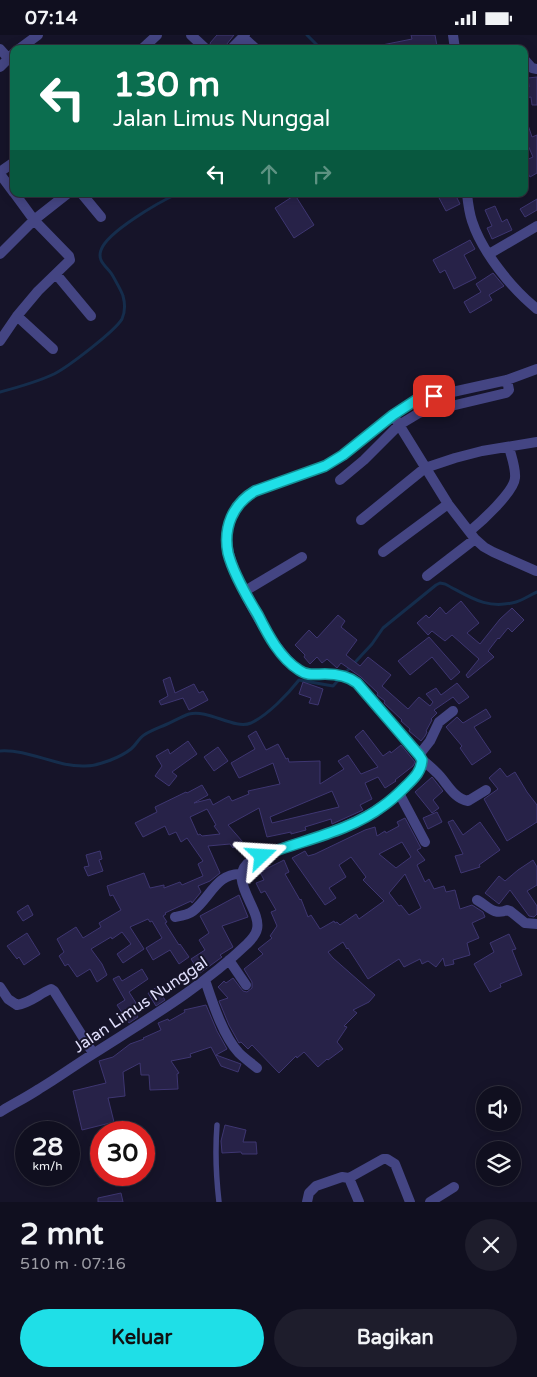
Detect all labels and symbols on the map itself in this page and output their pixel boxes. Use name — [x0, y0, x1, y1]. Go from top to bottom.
pin — [413, 375, 455, 417]
position arrow — [235, 829, 287, 881]
street label: Jalan Limus Nunggal — [69, 952, 212, 1057]
speed limit sign: 30 — [90, 1121, 155, 1186]

